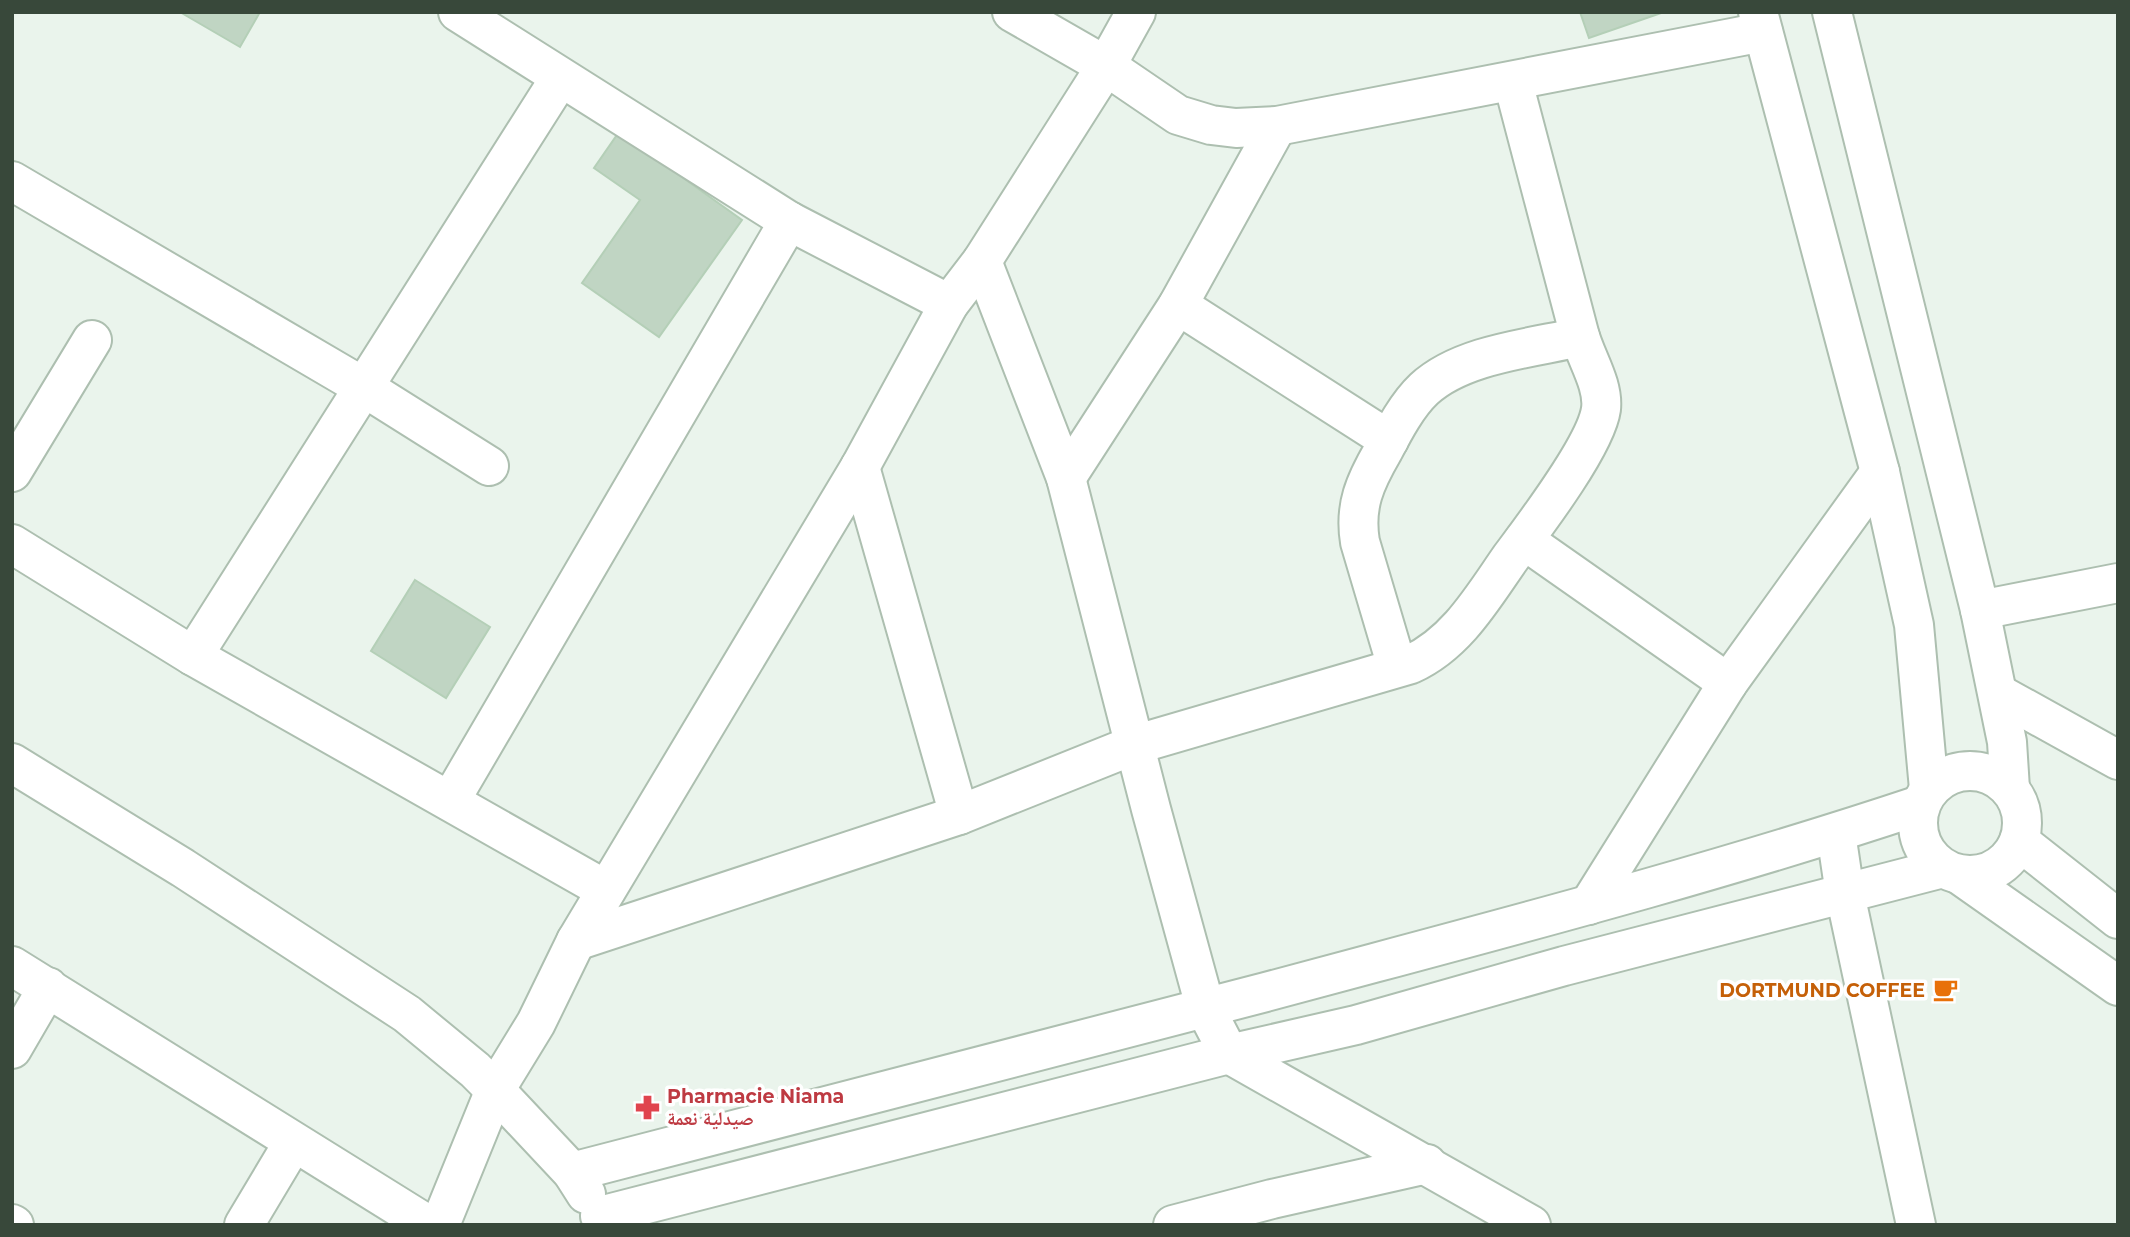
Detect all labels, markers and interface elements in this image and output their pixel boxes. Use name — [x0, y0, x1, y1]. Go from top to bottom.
cafe icon: DORTMUND COFFEE — [1931, 976, 1959, 1004]
place label: DORTMUND COFFEE — [1719, 979, 1925, 1002]
place label: Pharmacie Niama صيدلية نعمة — [667, 1085, 844, 1130]
pharmacy icon: Pharmacie Niama صيدلية نعمة — [633, 1093, 661, 1121]

